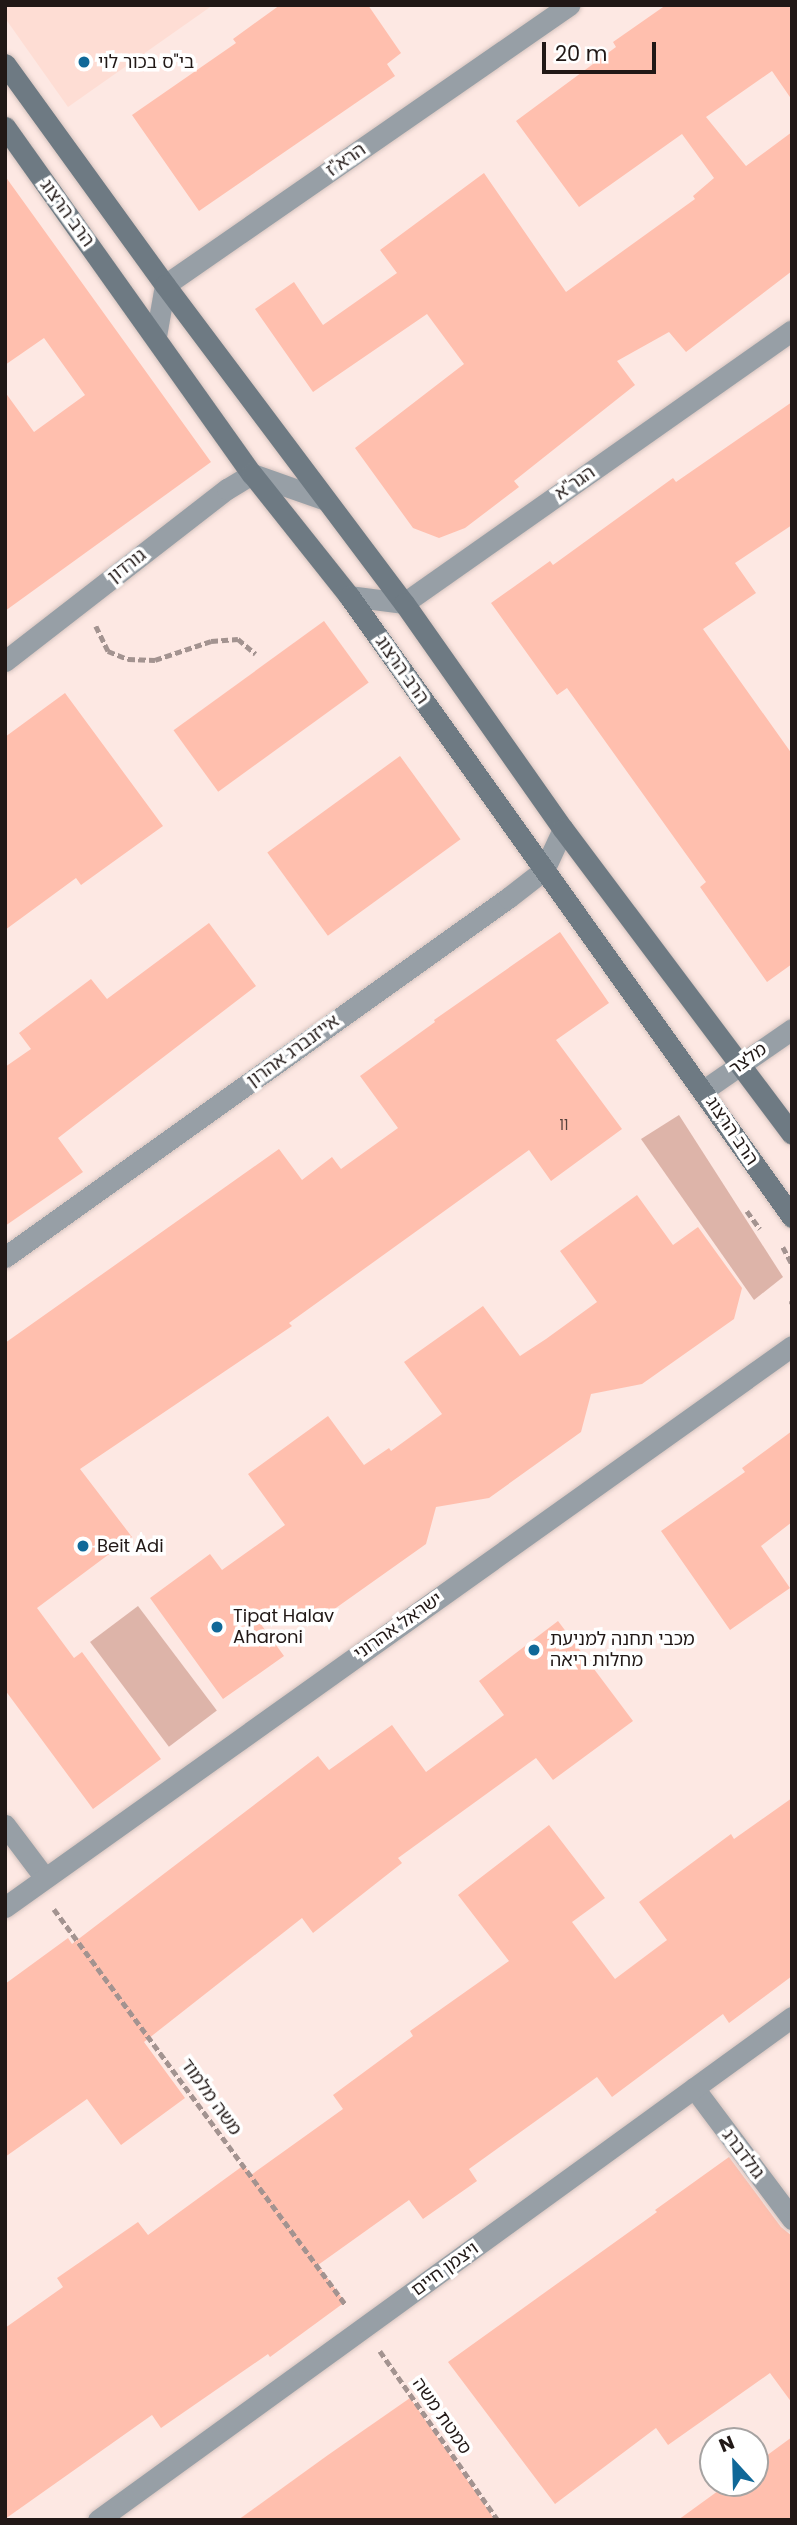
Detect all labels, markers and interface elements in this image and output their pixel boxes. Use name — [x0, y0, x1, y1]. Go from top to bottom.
scale bar — [545, 28, 659, 72]
text: 20 m — [555, 39, 608, 68]
place label: בי"ס בכור לוי — [98, 51, 194, 73]
marker: בי"ס בכור לוי — [76, 54, 92, 70]
street label: הרא"ז — [322, 139, 370, 181]
street label: הרב הרצוג — [35, 175, 99, 251]
street label: הגר"א — [551, 462, 599, 504]
street label: גורדון — [104, 544, 150, 588]
street label: הרב הרצוג — [371, 632, 433, 708]
street label: אייזנברג אהרון — [243, 1010, 343, 1092]
street label: מלצר — [725, 1038, 771, 1080]
street label: הרב הרצוג — [701, 1093, 763, 1169]
house number: 11 — [560, 1117, 568, 1133]
place label: Beit Adi — [97, 1535, 164, 1557]
marker: Beit Adi — [75, 1538, 91, 1554]
street label: ישראל אהרוני — [350, 1588, 446, 1664]
place label: Tipat Halav Aharoni — [233, 1606, 334, 1648]
marker: Tipat Halav Aharoni — [207, 1617, 227, 1637]
place label: מכבי תחנה למניעת מחלות ריאה — [550, 1629, 695, 1672]
marker: מכבי תחנה למניעת מחלות ריאה — [524, 1640, 544, 1660]
street label: משה מלמוד — [176, 2054, 246, 2140]
street label: גולדברג — [717, 2125, 769, 2183]
street label: ויצמן חיים — [407, 2237, 483, 2301]
street label: סמטת משה — [408, 2374, 476, 2458]
north arrow — [699, 2427, 769, 2497]
text: N — [715, 2429, 738, 2459]

